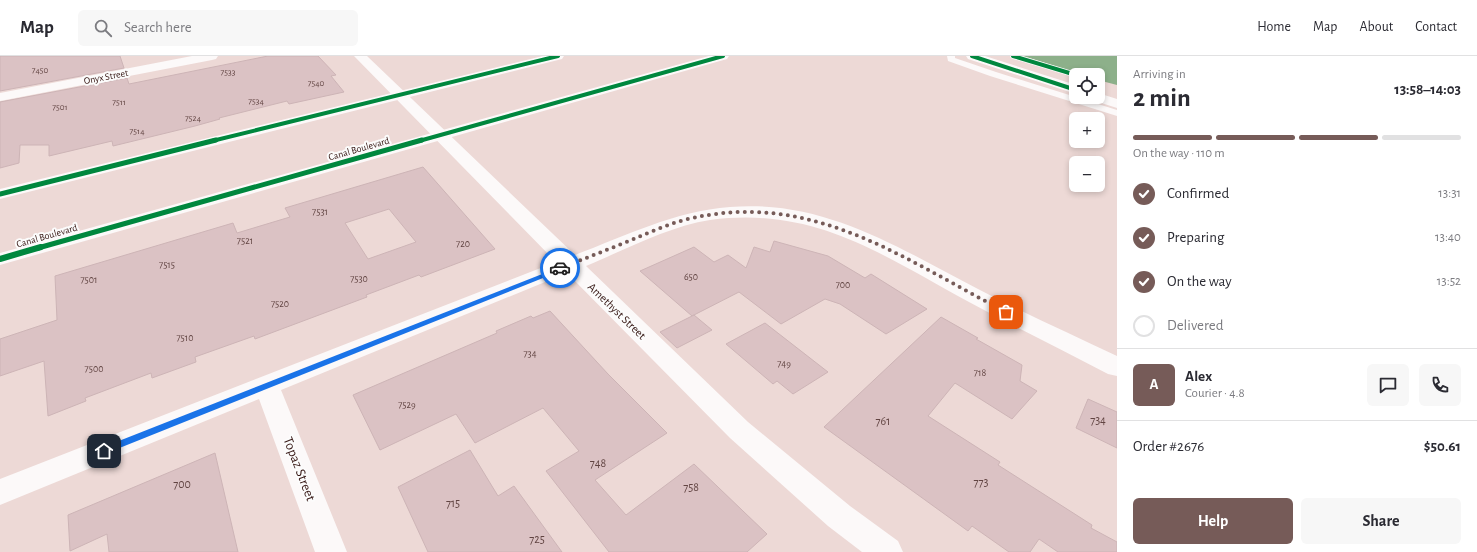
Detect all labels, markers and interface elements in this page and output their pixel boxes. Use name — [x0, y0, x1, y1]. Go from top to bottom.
search box — [78, 10, 358, 46]
icon: search — [92, 17, 114, 39]
text: Map — [20, 18, 54, 37]
text: Search here — [124, 20, 192, 35]
text: Home — [1257, 20, 1291, 34]
text: Map — [1313, 20, 1337, 34]
text: About — [1359, 20, 1393, 34]
text: Contact — [1415, 20, 1457, 34]
house number: 7450 — [32, 66, 49, 75]
street label: Onyx Street — [83, 68, 130, 86]
house number: 7533 — [221, 68, 236, 77]
map controls — [1069, 68, 1105, 192]
button: locate — [1069, 68, 1105, 104]
text: Arriving in — [1133, 68, 1186, 81]
house number: 7540 — [308, 79, 325, 88]
text: 13:58–14:03 — [1394, 82, 1461, 97]
text: 2 min — [1133, 85, 1191, 111]
house number: 7534 — [248, 97, 264, 106]
house number: 7511 — [112, 98, 126, 107]
house number: 7501 — [52, 103, 68, 112]
button: + — [1069, 112, 1105, 148]
house number: 7524 — [185, 114, 202, 123]
house number: 7514 — [130, 127, 145, 136]
street label: Canal Boulevard — [327, 136, 391, 162]
text: On the way · 110 m — [1133, 147, 1225, 160]
button: − — [1069, 156, 1105, 192]
icon: check — [1133, 183, 1155, 205]
text: Confirmed — [1167, 186, 1229, 201]
text: 13:31 — [1438, 187, 1461, 200]
house number: 7531 — [312, 207, 328, 217]
street label: Canal Boulevard — [15, 223, 79, 249]
icon: check — [1133, 227, 1155, 249]
text: Preparing — [1167, 230, 1224, 245]
text: 13:40 — [1435, 231, 1461, 244]
house number: 7521 — [237, 236, 253, 246]
house number: 720 — [456, 239, 470, 249]
courier — [540, 248, 580, 288]
icon: car — [549, 257, 571, 279]
house number: 7515 — [159, 260, 175, 270]
icon: check — [1133, 271, 1155, 293]
house number: 650 — [684, 272, 698, 282]
house number: 7530 — [350, 274, 368, 284]
text: On the way — [1167, 274, 1232, 289]
house number: 7501 — [80, 275, 98, 285]
text: 13:52 — [1437, 275, 1461, 288]
street label: Amethyst Street — [585, 280, 648, 342]
house number: 700 — [836, 280, 850, 290]
pin — [989, 295, 1023, 329]
house number: 7520 — [271, 299, 289, 309]
icon: bag — [995, 301, 1017, 323]
text: Delivered — [1167, 318, 1224, 333]
house number: 7510 — [176, 333, 194, 343]
house number: 734 — [523, 349, 537, 359]
house number: 749 — [777, 359, 791, 369]
house number: 7500 — [85, 364, 103, 374]
button: chat — [1367, 364, 1409, 406]
button: phone — [1419, 364, 1461, 406]
house number: 718 — [974, 368, 986, 378]
text: Alex — [1185, 369, 1212, 384]
text: A — [1149, 377, 1159, 392]
text: Courier · 4.8 — [1185, 387, 1245, 400]
house number: 7529 — [398, 400, 416, 410]
house number: 734 — [1090, 414, 1106, 426]
house number: 761 — [876, 415, 890, 427]
pin — [87, 434, 121, 468]
street label: Topaz Street — [280, 435, 318, 503]
text: Order #2676 — [1133, 439, 1204, 454]
text: $50.61 — [1424, 439, 1461, 454]
icon: home — [93, 440, 115, 462]
house number: 748 — [590, 457, 607, 469]
house number: 773 — [974, 476, 989, 488]
house number: 700 — [173, 478, 191, 490]
house number: 758 — [683, 481, 699, 493]
house number: 715 — [446, 497, 460, 509]
button: Help — [1133, 498, 1293, 544]
button: Share — [1301, 498, 1461, 544]
house number: 725 — [529, 533, 545, 545]

